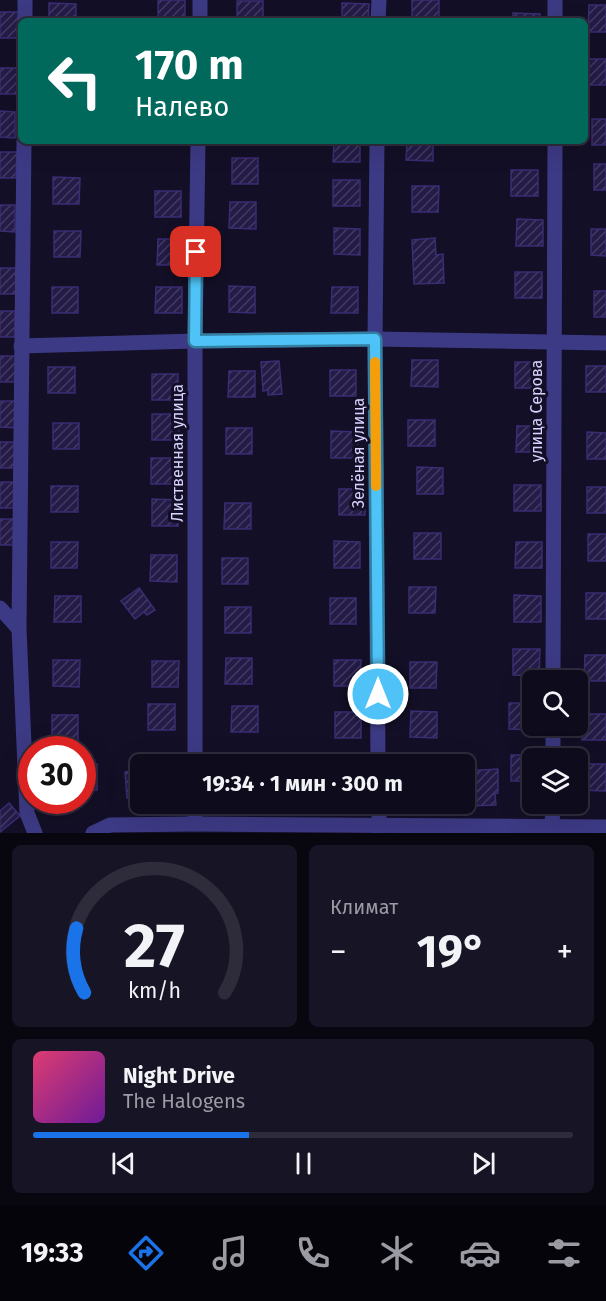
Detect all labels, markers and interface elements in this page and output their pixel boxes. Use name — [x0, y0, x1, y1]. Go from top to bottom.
text: 170 m — [135, 40, 244, 90]
icon: left — [36, 42, 114, 120]
text: Налево — [135, 91, 229, 123]
pin — [170, 226, 221, 277]
icon: arrive — [179, 235, 212, 268]
street label: улица Серова — [527, 360, 546, 462]
street label: Лиственная улица — [168, 384, 187, 522]
street label: Зелёная улица — [349, 398, 368, 508]
position arrow — [346, 662, 410, 726]
map controls — [522, 670, 588, 814]
button: search — [522, 670, 588, 736]
speed limit sign: 30 — [18, 736, 96, 814]
button: layers — [522, 748, 588, 814]
text: 19:34 · 1 мин · 300 m — [202, 770, 403, 797]
text: Климат — [330, 895, 398, 919]
text: 27 — [124, 909, 185, 984]
text: 19° — [417, 925, 486, 979]
text: − — [330, 932, 347, 972]
text: + — [557, 932, 573, 972]
text: km/h — [128, 978, 181, 1004]
text: Night Drive — [123, 1062, 235, 1089]
text: The Halogens — [123, 1089, 245, 1113]
icon: previous — [107, 1147, 140, 1180]
icon: pause — [287, 1147, 320, 1180]
icon: next — [467, 1147, 500, 1180]
icon: directions — [125, 1232, 167, 1274]
icon: music — [209, 1232, 251, 1274]
icon: phone — [292, 1232, 334, 1274]
icon: climate — [376, 1232, 418, 1274]
icon: car — [459, 1232, 501, 1274]
icon: filters — [543, 1232, 585, 1274]
text: 19:33 — [21, 1237, 83, 1269]

